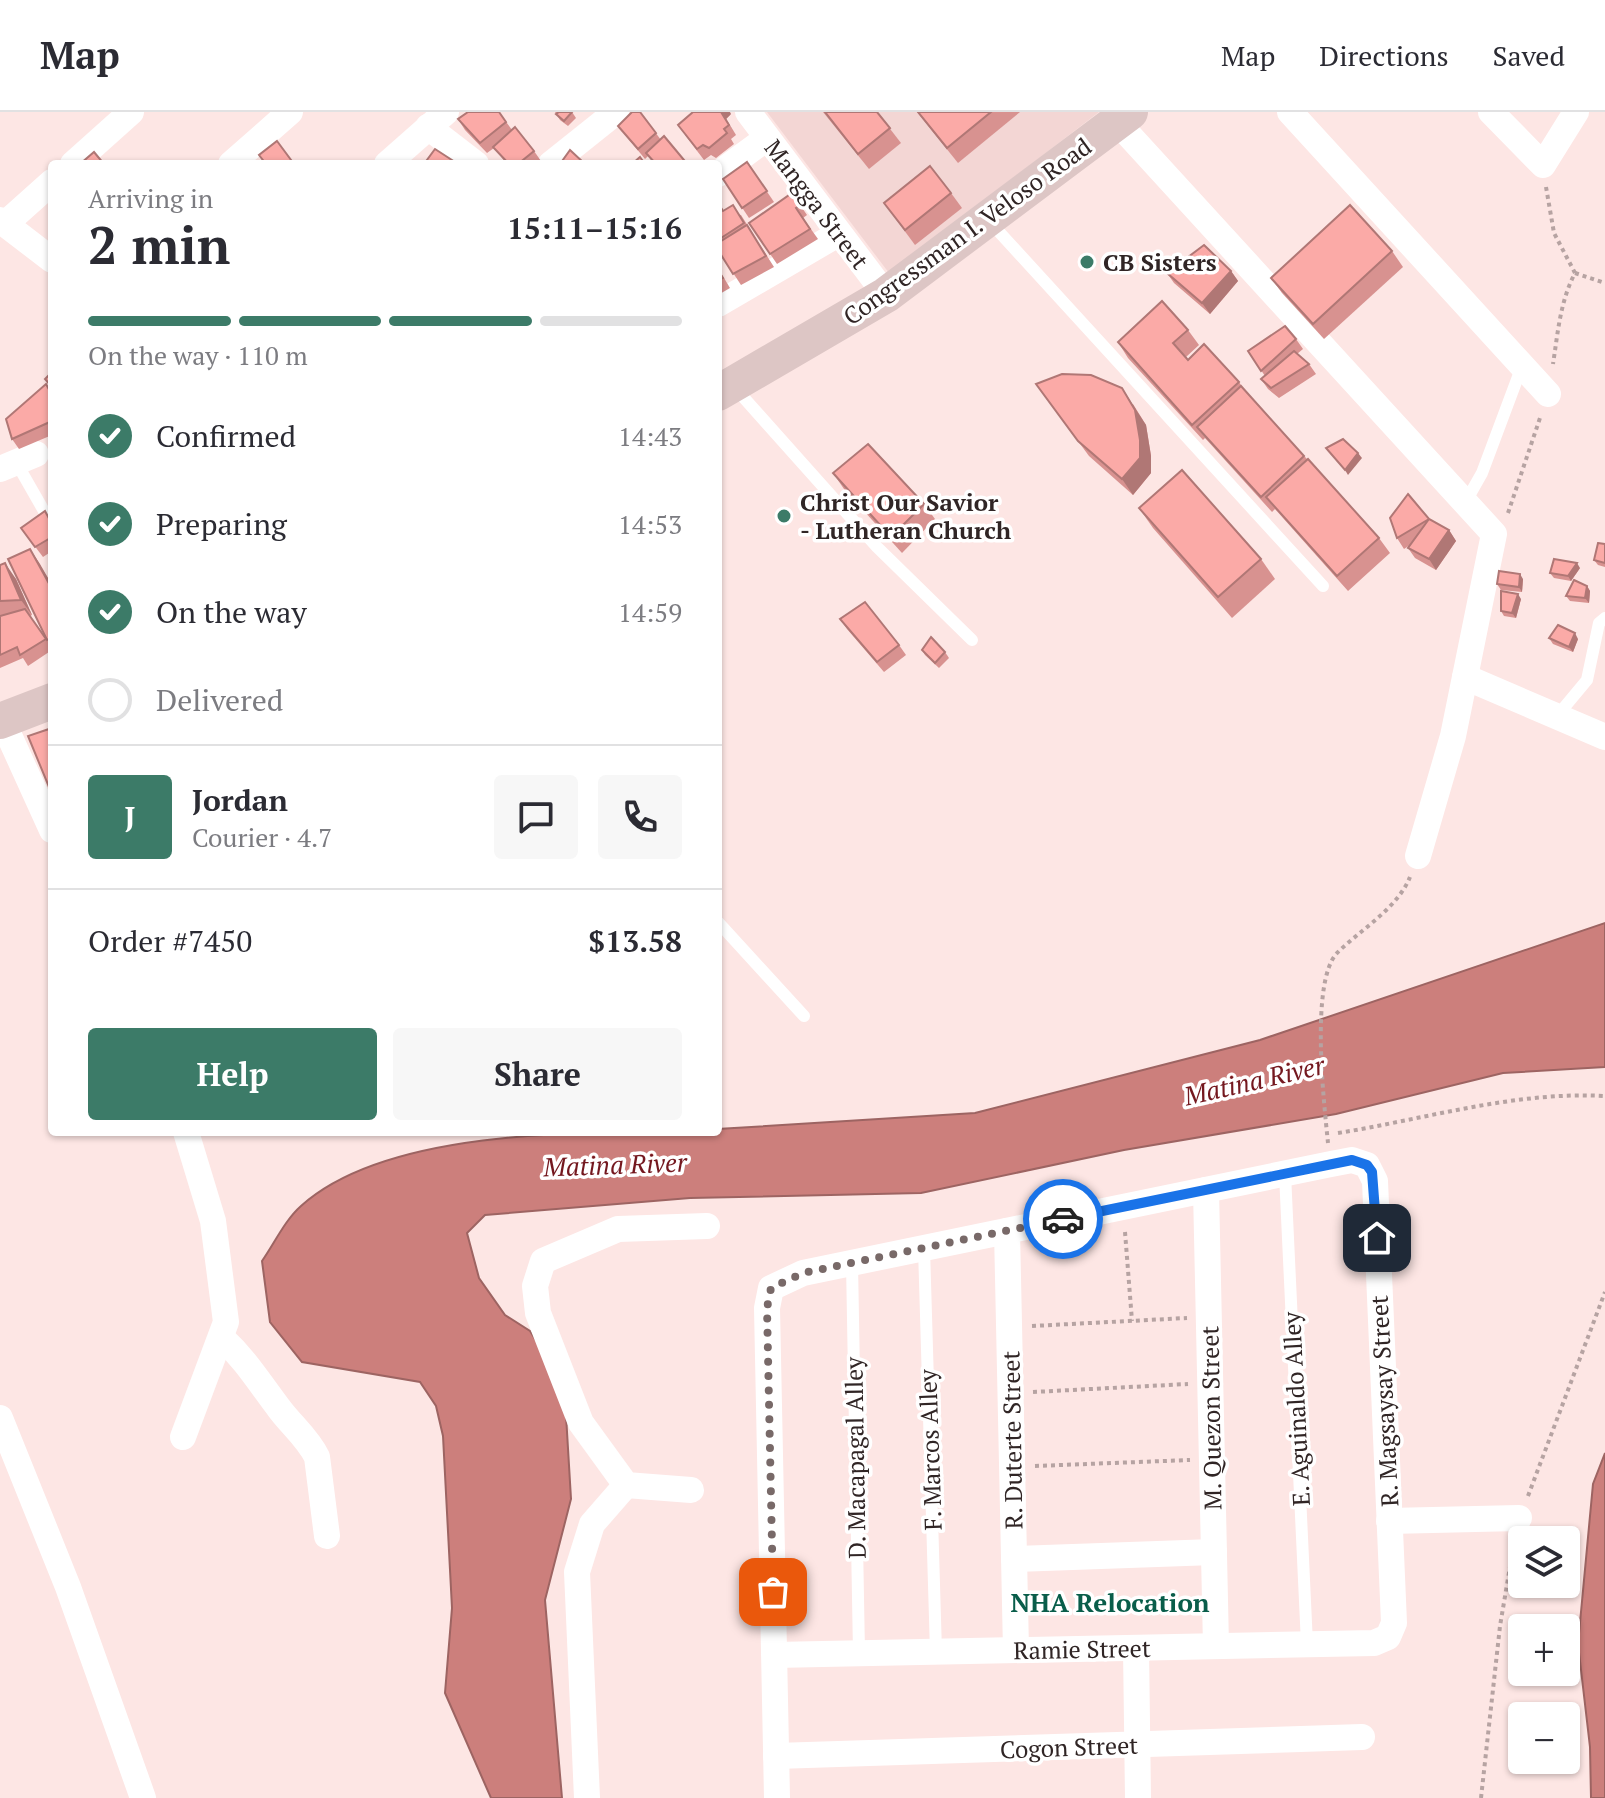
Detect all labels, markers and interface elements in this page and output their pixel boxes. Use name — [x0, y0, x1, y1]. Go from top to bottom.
text: Map — [40, 30, 120, 80]
text: Map — [1221, 37, 1275, 74]
text: Directions — [1319, 37, 1449, 74]
text: Saved — [1493, 37, 1565, 74]
street label: Congressman I. Veloso Road — [837, 130, 1097, 332]
street label: Mangga Street — [758, 133, 876, 275]
text: Arriving in — [88, 181, 213, 215]
text: 15:11–15:16 — [507, 208, 682, 248]
text: 2 min — [88, 210, 230, 279]
place label: CB Sisters — [1103, 246, 1217, 278]
marker: CB Sisters — [1078, 253, 1096, 271]
text: On the way · 110 m — [88, 338, 308, 372]
icon: check — [88, 414, 132, 458]
text: Confirmed — [156, 416, 296, 456]
text: 14:43 — [618, 419, 682, 453]
place label: Christ Our Savior - Lutheran Church — [800, 486, 1012, 546]
icon: check — [88, 502, 132, 546]
text: Preparing — [156, 504, 287, 544]
text: 14:53 — [618, 507, 682, 541]
marker: Christ Our Savior - Lutheran Church — [775, 507, 793, 525]
icon: check — [88, 590, 132, 634]
text: On the way — [156, 592, 307, 632]
text: 14:59 — [618, 595, 682, 629]
text: Delivered — [156, 680, 283, 720]
button: chat — [494, 775, 578, 859]
button: phone — [598, 775, 682, 859]
text: Jordan — [192, 780, 288, 820]
text: J — [125, 797, 135, 837]
text: Courier · 4.7 — [192, 820, 332, 854]
text: Order #7450 — [88, 921, 252, 961]
text: $13.58 — [588, 921, 682, 961]
button: Help — [88, 1028, 377, 1120]
button: Share — [393, 1028, 682, 1120]
water label: Matina River — [1179, 1047, 1329, 1113]
water label: Matina River — [542, 1144, 688, 1184]
courier — [1023, 1179, 1103, 1259]
icon: car — [1041, 1197, 1085, 1241]
pin — [1343, 1204, 1411, 1272]
icon: home — [1355, 1216, 1399, 1260]
street label: R. Magsaysay Street — [1362, 1294, 1406, 1507]
street label: E. Aguinaldo Alley — [1275, 1310, 1317, 1507]
street label: M. Quezon Street — [1193, 1325, 1229, 1511]
street label: R. Duterte Street — [994, 1350, 1030, 1530]
street label: D. Macapagal Alley — [837, 1356, 873, 1559]
street label: F. Marcos Alley — [911, 1368, 949, 1531]
map controls — [1508, 1526, 1580, 1774]
button: layers — [1508, 1526, 1580, 1598]
pin — [739, 1558, 807, 1626]
icon: bag — [751, 1570, 795, 1614]
district label: NHA Relocation — [1010, 1585, 1210, 1619]
button: + — [1508, 1614, 1580, 1686]
street label: Ramie Street — [1013, 1632, 1151, 1666]
button: − — [1508, 1702, 1580, 1774]
street label: Cogon Street — [999, 1729, 1139, 1765]

